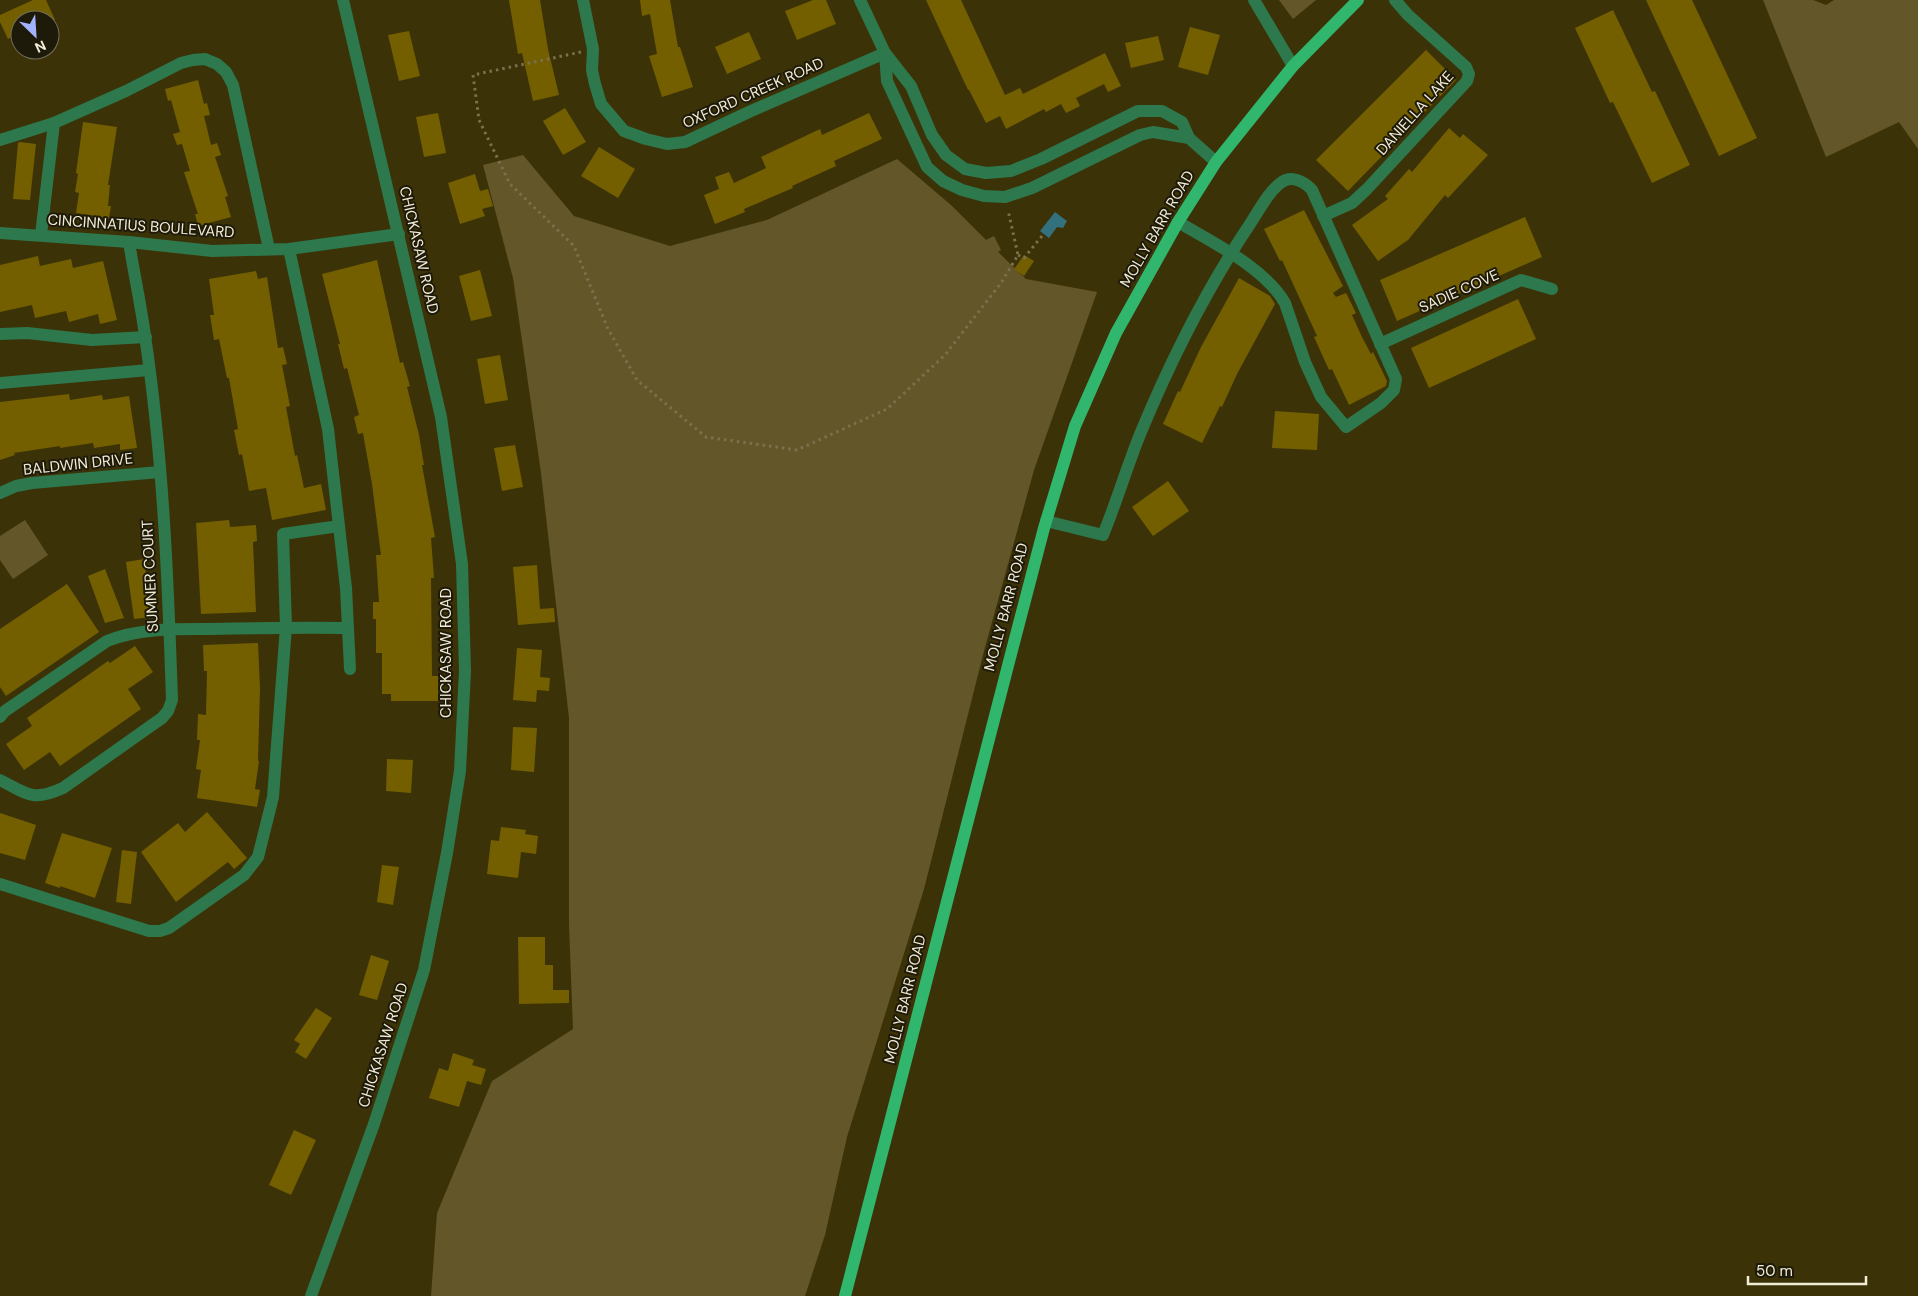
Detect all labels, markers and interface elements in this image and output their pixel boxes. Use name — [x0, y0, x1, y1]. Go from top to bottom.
north arrow — [10, 10, 60, 60]
text: N — [32, 36, 49, 57]
street label: OXFORD CREEK ROAD — [679, 53, 827, 133]
street label: DANIELLA LAKE — [1372, 67, 1458, 159]
street label: MOLLY BARR ROAD — [1115, 167, 1199, 291]
street label: CHICKASAW ROAD — [395, 184, 443, 316]
street label: CINCINNATIUS BOULEVARD — [47, 209, 235, 243]
street label: SADIE COVE — [1416, 264, 1502, 318]
street label: BALDWIN DRIVE — [22, 448, 134, 480]
street label: SUMNER COURT — [137, 519, 163, 633]
street label: MOLLY BARR ROAD — [979, 541, 1033, 673]
street label: CHICKASAW ROAD — [436, 588, 456, 718]
street label: MOLLY BARR ROAD — [879, 933, 931, 1065]
street label: CHICKASAW ROAD — [353, 980, 413, 1110]
scale bar — [1748, 1254, 1866, 1286]
text: 50 m — [1756, 1261, 1793, 1281]

